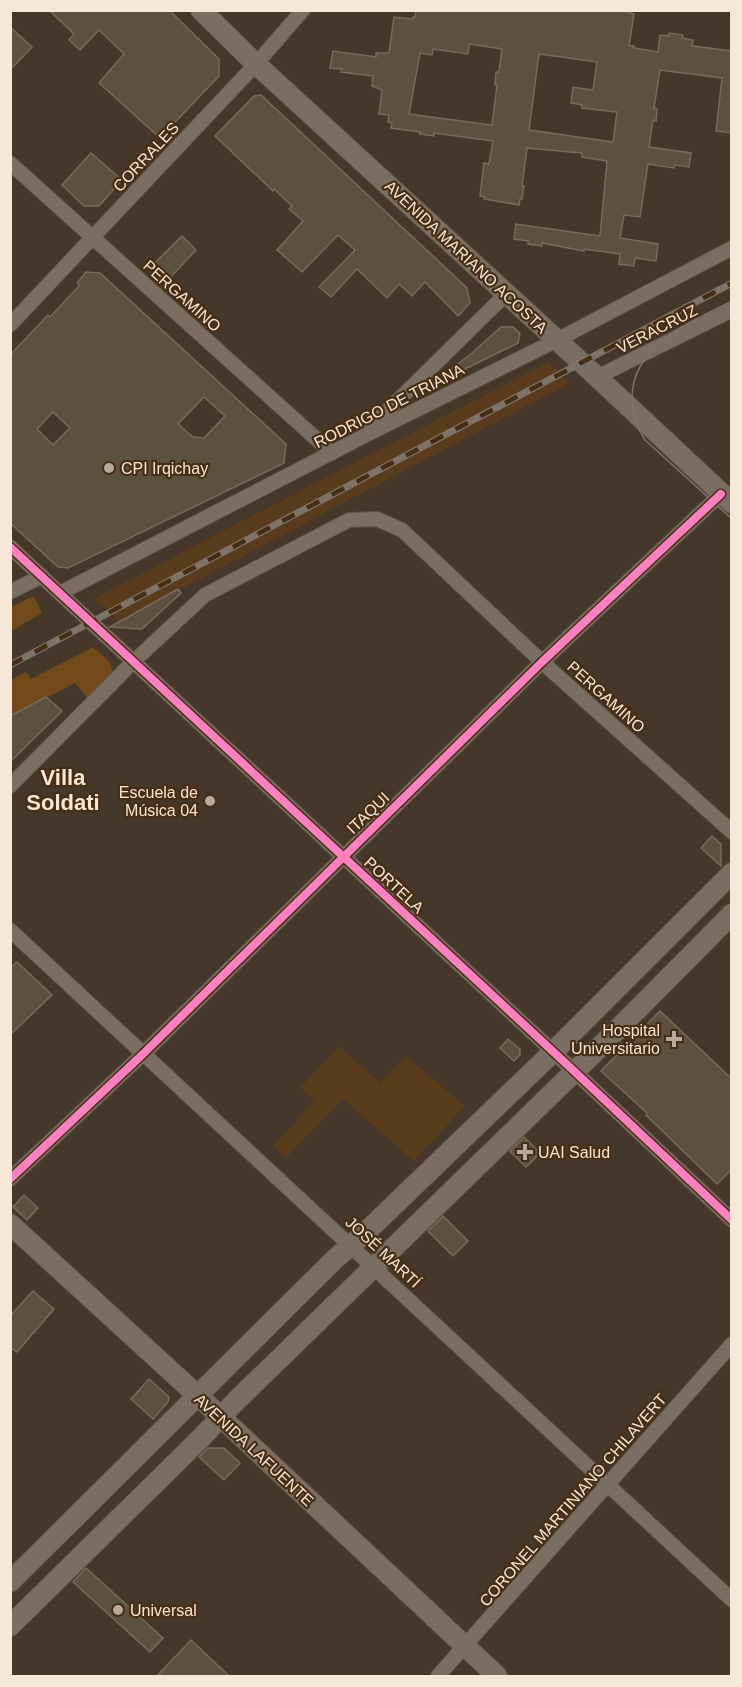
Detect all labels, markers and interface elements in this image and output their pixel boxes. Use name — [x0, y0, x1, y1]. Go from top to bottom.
street label: CORRALES — [110, 119, 182, 195]
street label: AVENIDA MARIANO ACOSTA — [381, 177, 551, 337]
street label: PERGAMINO — [140, 257, 224, 335]
street label: VERACRUZ — [614, 301, 700, 357]
street label: RODRIGO DE TRIANA — [311, 361, 467, 451]
place label: CPI Irqichay — [121, 460, 208, 477]
marker: CPI Irqichay — [102, 461, 116, 475]
street label: PERGAMINO — [564, 658, 648, 736]
district label: Villa Soldati — [26, 765, 100, 815]
place label: Escuela de Música 04 — [119, 784, 198, 819]
street label: ITAQUI — [343, 789, 393, 837]
marker: Escuela de Música 04 — [203, 794, 217, 808]
street label: PORTELA — [361, 853, 427, 917]
place label: Hospital Universitario — [571, 1022, 660, 1057]
marker: Hospital Universitario — [665, 1030, 683, 1048]
marker: UAI Salud — [516, 1143, 534, 1161]
place label: UAI Salud — [538, 1144, 610, 1161]
street label: JOSÉ MARTÍ — [342, 1212, 425, 1291]
street label: CORONEL MARTINIANO CHILAVERT — [476, 1390, 670, 1610]
street label: AVENIDA LAFUENTE — [191, 1391, 317, 1509]
place label: Universal — [130, 1602, 197, 1619]
marker: Universal — [111, 1603, 125, 1617]

